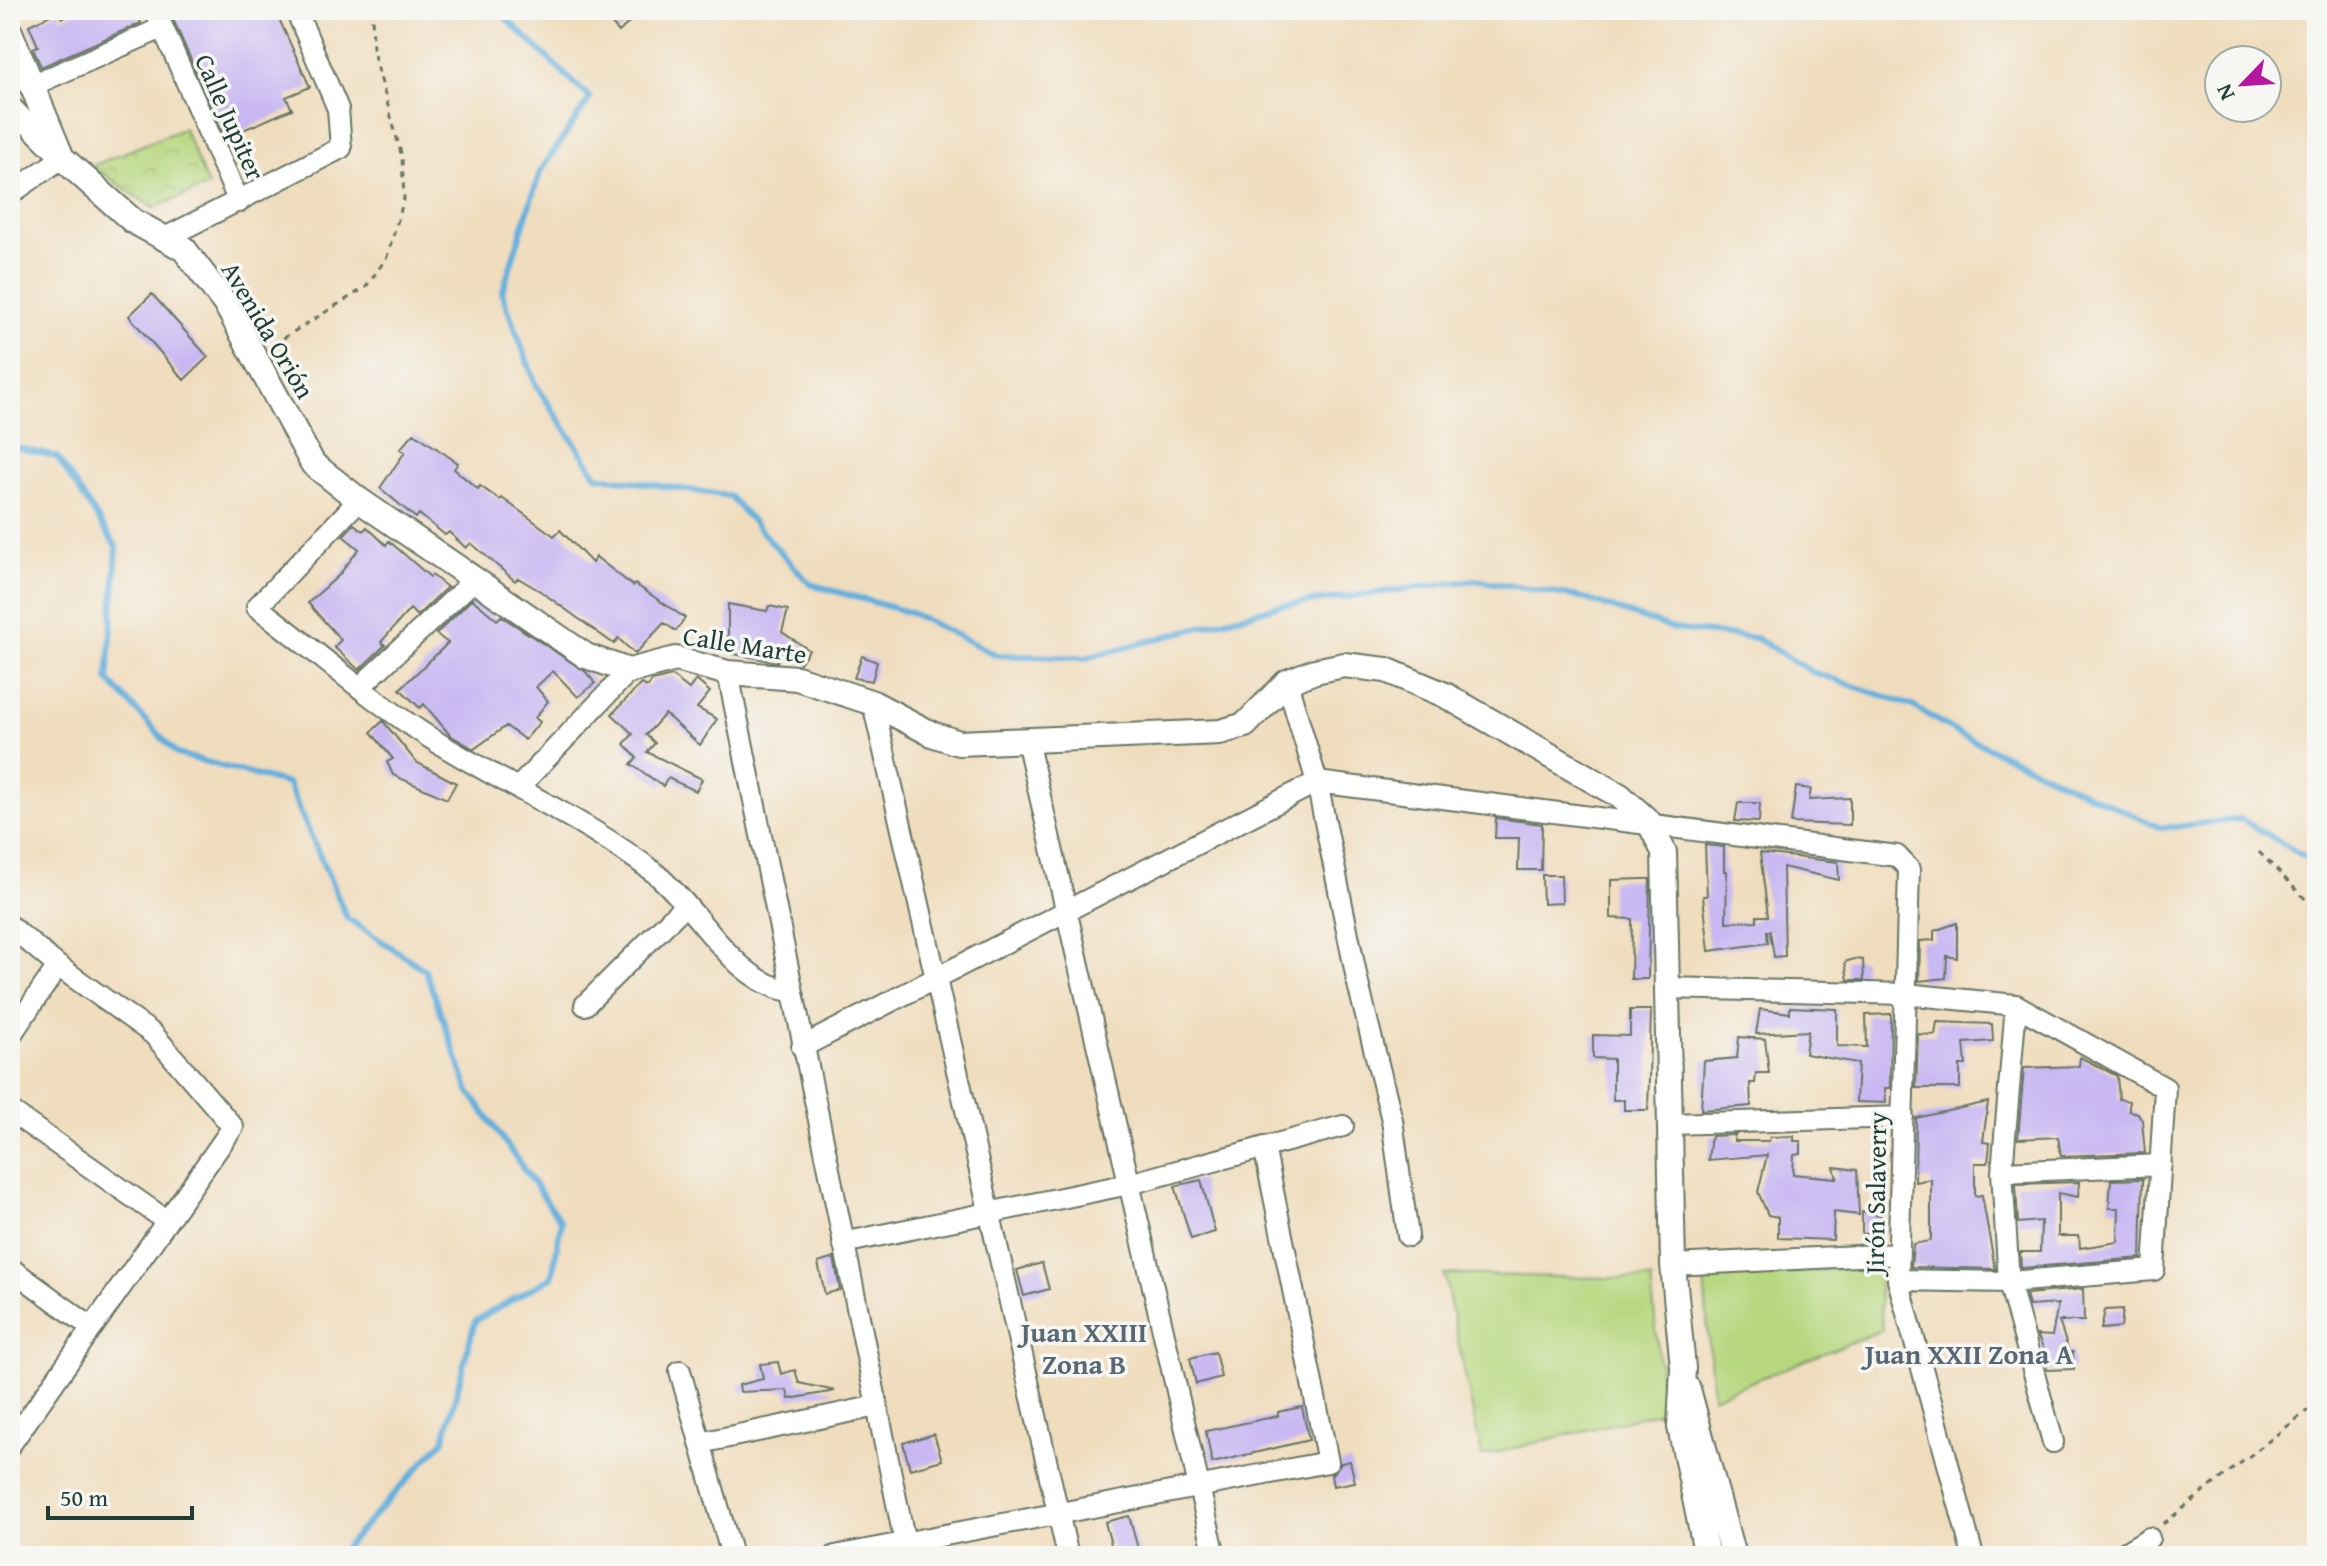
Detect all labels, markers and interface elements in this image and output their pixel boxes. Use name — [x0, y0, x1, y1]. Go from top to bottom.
north arrow — [2203, 44, 2283, 124]
street label: Calle Jupiter — [185, 47, 276, 186]
text: N — [2207, 79, 2242, 106]
street label: Avenida Orión — [212, 253, 325, 406]
street label: Calle Marte — [680, 615, 810, 674]
street label: Jirón Salaverry — [1855, 1111, 1896, 1278]
district label: Juan XXIII Zona B — [1017, 1311, 1147, 1384]
district label: Juan XXII Zona A — [1861, 1333, 2073, 1374]
scale bar — [48, 1470, 192, 1520]
text: 50 m — [60, 1480, 108, 1515]

